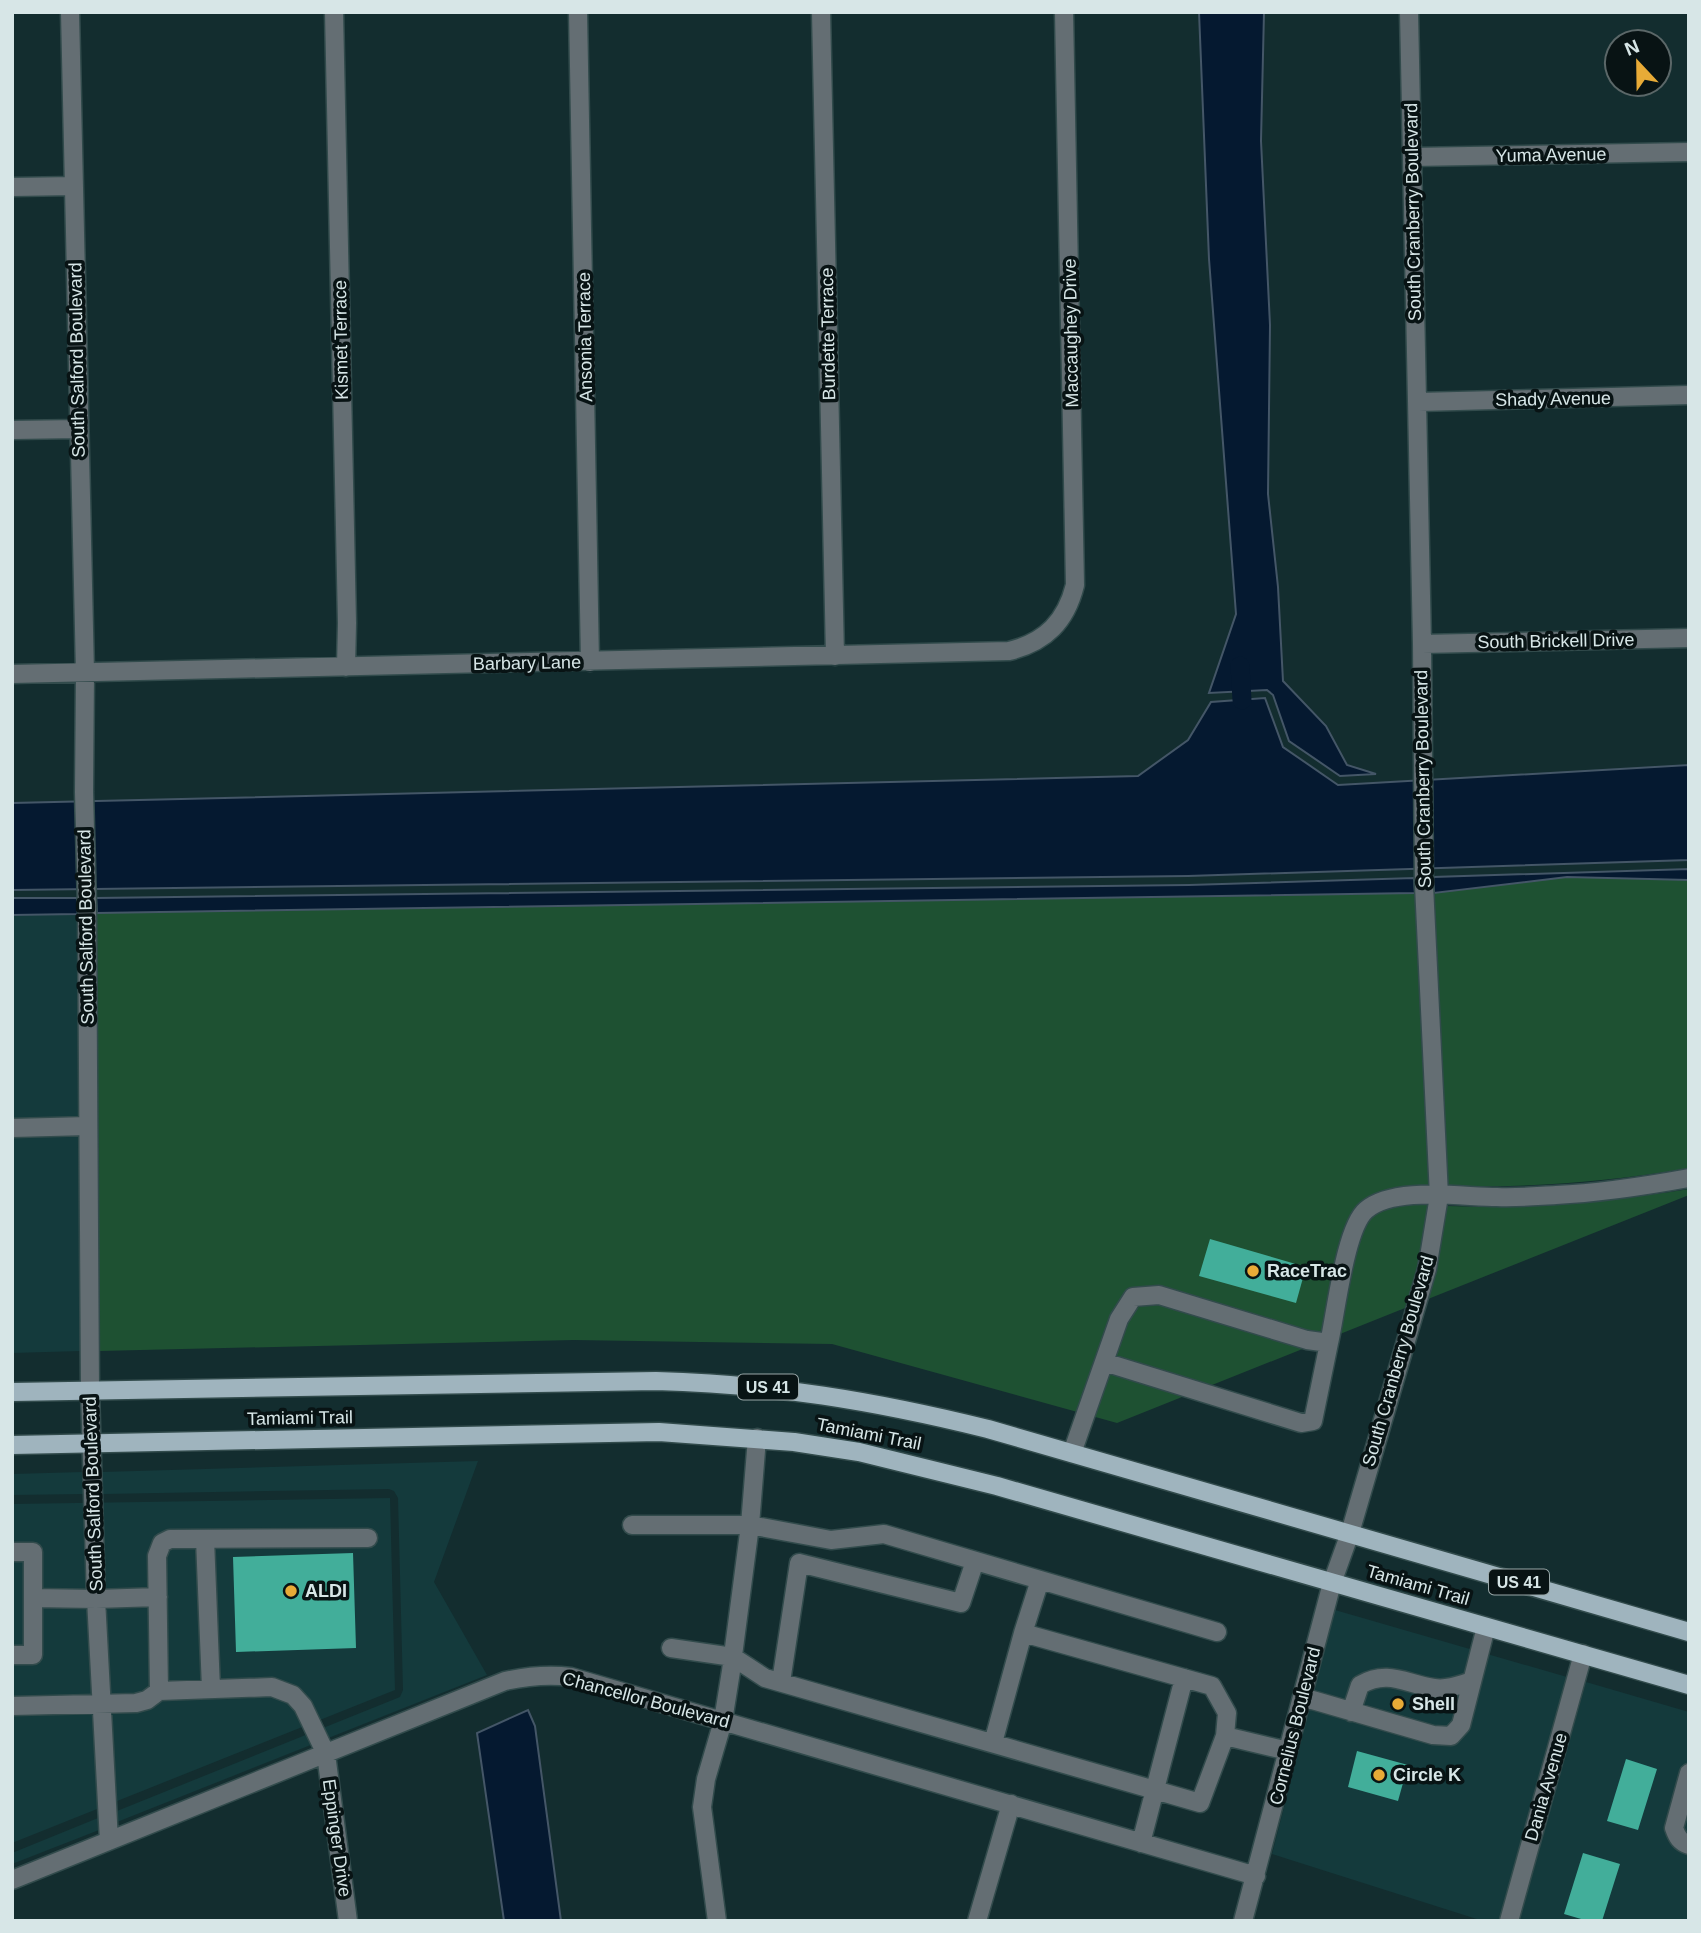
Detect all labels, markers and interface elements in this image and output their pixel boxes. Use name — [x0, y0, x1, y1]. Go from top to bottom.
north arrow — [1603, 28, 1673, 98]
text: N — [1622, 35, 1642, 60]
street label: South Cranberry Boulevard — [1401, 103, 1425, 321]
street label: Yuma Avenue — [1495, 144, 1607, 166]
street label: Maccaughey Drive — [1060, 258, 1082, 408]
street label: South Salford Boulevard — [65, 262, 89, 458]
street label: Burdette Terrace — [817, 267, 839, 401]
street label: Ansonia Terrace — [574, 272, 596, 402]
street label: Kismet Terrace — [330, 280, 352, 400]
street label: Shady Avenue — [1495, 388, 1611, 410]
street label: South Brickell Drive — [1477, 630, 1635, 652]
street label: Barbary Lane — [473, 652, 581, 674]
street label: South Cranberry Boulevard — [1411, 670, 1435, 888]
street label: South Salford Boulevard — [74, 829, 98, 1025]
street label: South Cranberry Boulevard — [1358, 1253, 1438, 1469]
place label: RaceTrac — [1267, 1261, 1347, 1281]
marker: RaceTrac — [1245, 1263, 1261, 1279]
road number: US 41 — [738, 1374, 798, 1400]
street label: South Salford Boulevard — [80, 1396, 106, 1592]
street label: Tamiami Trail — [247, 1407, 353, 1429]
street label: Tamiami Trail — [815, 1414, 923, 1454]
street label: Tamiami Trail — [1364, 1561, 1472, 1609]
road number: US 41 — [1489, 1570, 1549, 1594]
place label: ALDI — [305, 1581, 347, 1601]
marker: ALDI — [283, 1583, 299, 1599]
street label: Cornelius Boulevard — [1266, 1645, 1324, 1807]
street label: Chancellor Boulevard — [560, 1668, 732, 1732]
place label: Shell — [1412, 1694, 1455, 1714]
marker: Shell — [1390, 1696, 1406, 1712]
street label: Dania Avenue — [1521, 1731, 1571, 1843]
place label: Circle K — [1393, 1765, 1461, 1785]
marker: Circle K — [1371, 1767, 1387, 1783]
street label: Eppinger Drive — [319, 1778, 355, 1898]

